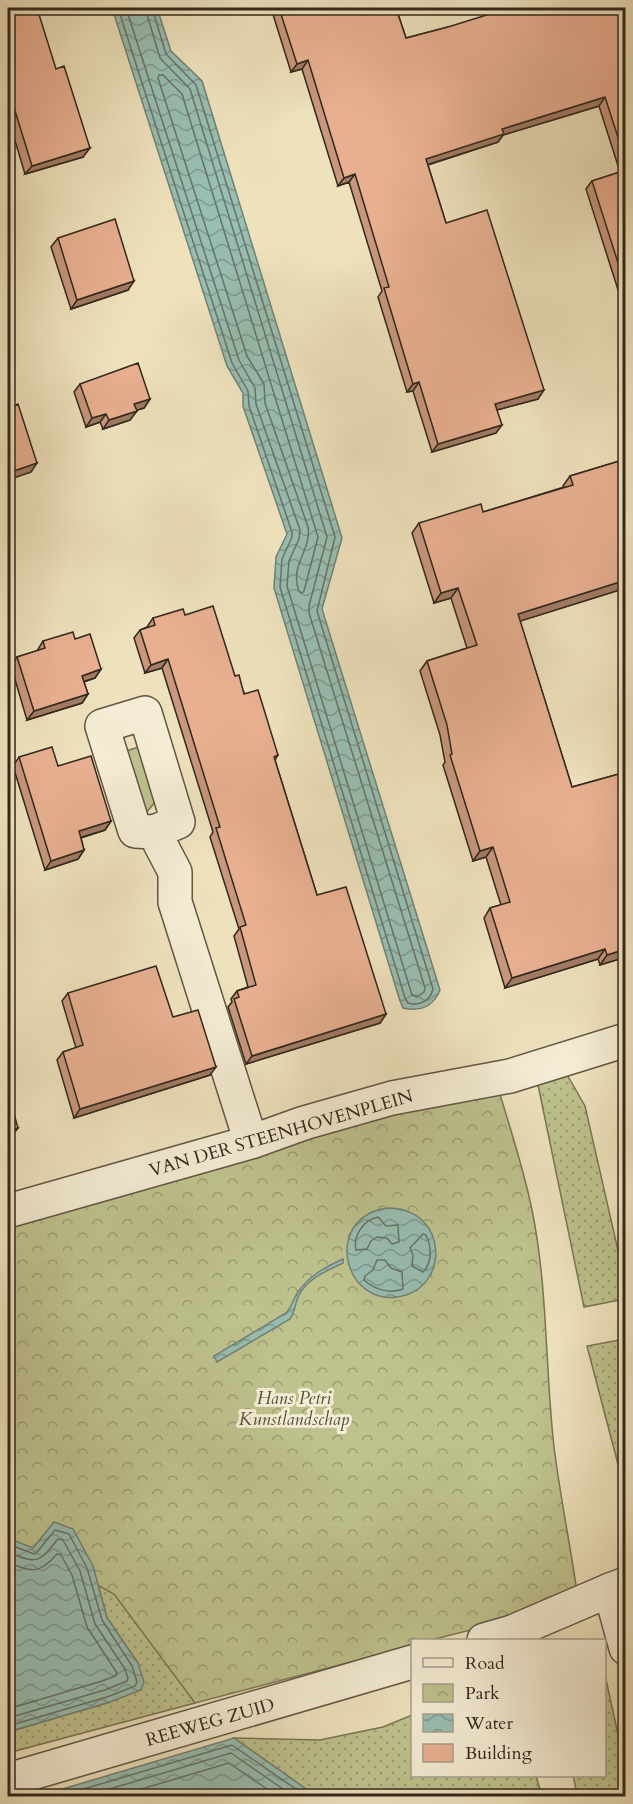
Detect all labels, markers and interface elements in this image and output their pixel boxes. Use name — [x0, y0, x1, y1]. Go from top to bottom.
street label: VAN DER STEENHOVENPLEIN — [146, 1084, 417, 1183]
park label: Hans Petri Kunstlandschap — [239, 1386, 350, 1432]
legend — [411, 1639, 606, 1777]
text: Road — [465, 1651, 505, 1676]
text: Park — [465, 1681, 500, 1706]
street label: REEWEG ZUID — [143, 1692, 278, 1753]
text: Water — [464, 1711, 514, 1736]
text: Building — [465, 1741, 533, 1766]

